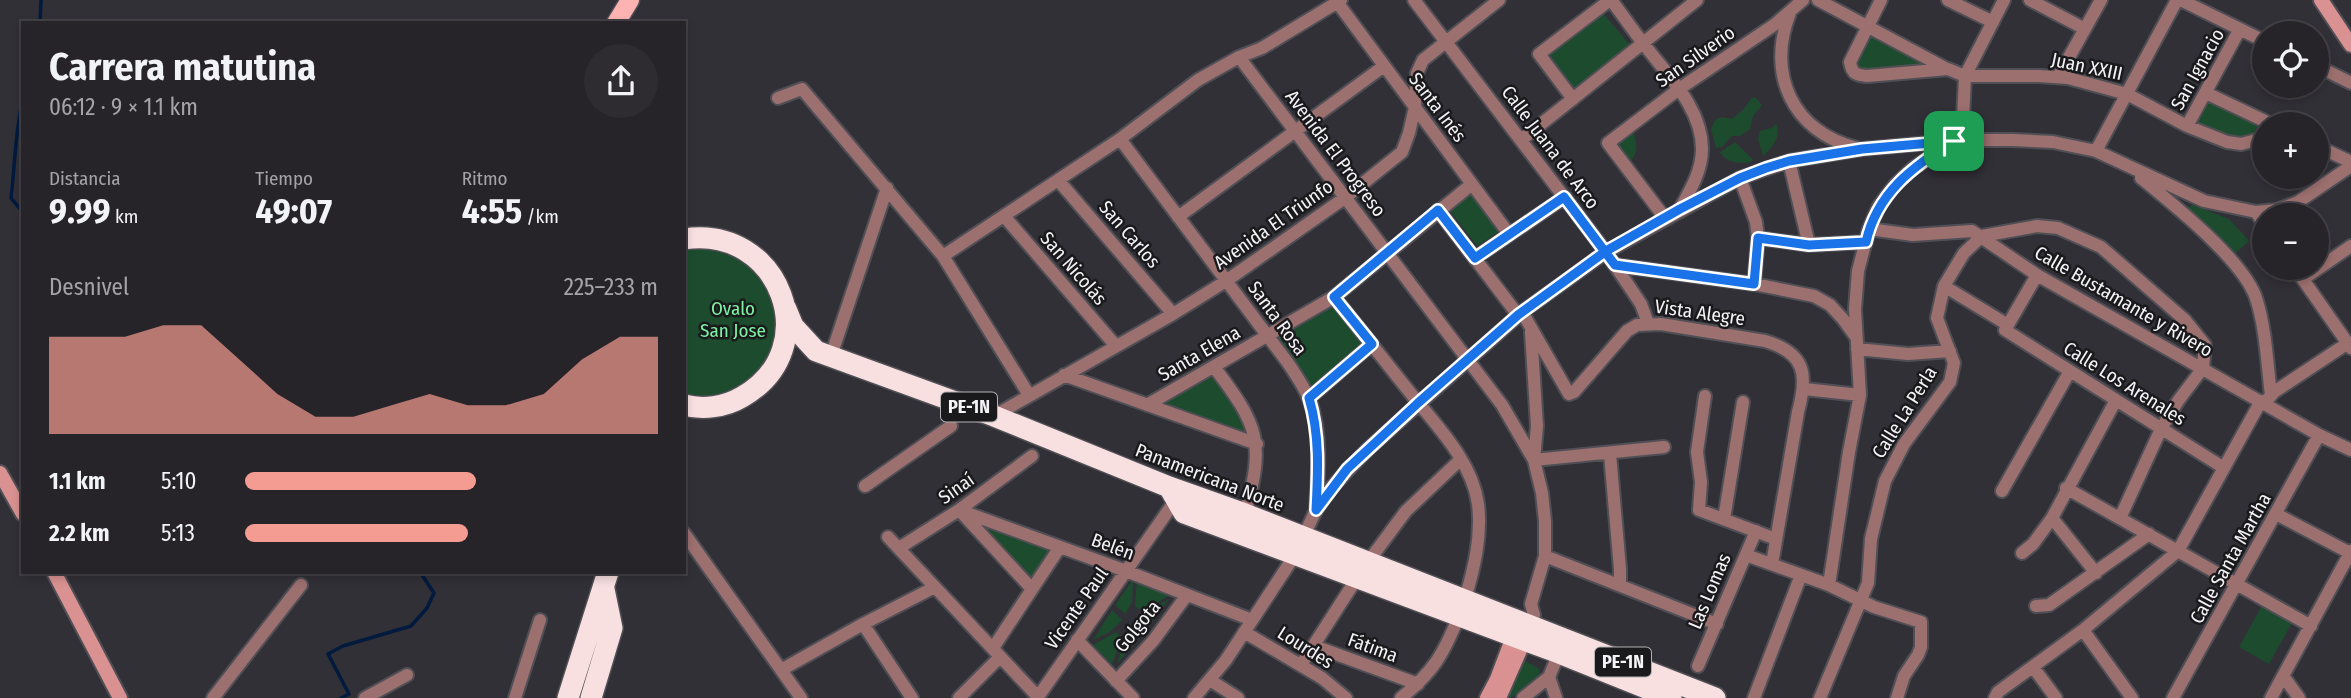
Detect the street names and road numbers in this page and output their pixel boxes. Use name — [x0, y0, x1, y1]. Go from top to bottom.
street label: San Silverio — [1651, 21, 1739, 92]
street label: San Ignacio — [2166, 25, 2229, 114]
street label: Juan XXIII — [2049, 48, 2125, 85]
street label: Santa Inés — [1404, 68, 1471, 147]
street label: Calle Juana de Arco — [1497, 81, 1604, 214]
street label: Avenida El Progreso — [1280, 85, 1391, 221]
street label: Avenida El Triunfo — [1209, 175, 1337, 274]
street label: San Carlos — [1094, 196, 1165, 273]
street label: San Nicolás — [1036, 227, 1112, 310]
street label: Calle Bustamante y Rivero — [2031, 241, 2217, 362]
street label: Santa Rosa — [1243, 277, 1312, 360]
street label: Vista Alegre — [1653, 295, 1747, 330]
street label: Santa Elena — [1154, 321, 1244, 386]
street label: Calle Los Arenales — [2059, 337, 2190, 430]
street label: Calle La Perla — [1867, 362, 1942, 462]
road number: PE-1N — [941, 393, 997, 422]
street label: Panamericana Norte — [1132, 439, 1287, 516]
street label: Sinaí — [934, 468, 979, 509]
street label: Calle Santa Martha — [2185, 489, 2276, 628]
street label: Belén — [1088, 528, 1137, 565]
street label: Las Lomas — [1683, 550, 1736, 632]
street label: Vicente Paul — [1040, 563, 1113, 654]
street label: Golgota — [1110, 596, 1165, 657]
street label: Lourdes — [1273, 621, 1338, 674]
street label: Fátima — [1345, 628, 1401, 667]
road number: PE-1N — [1595, 648, 1651, 676]

